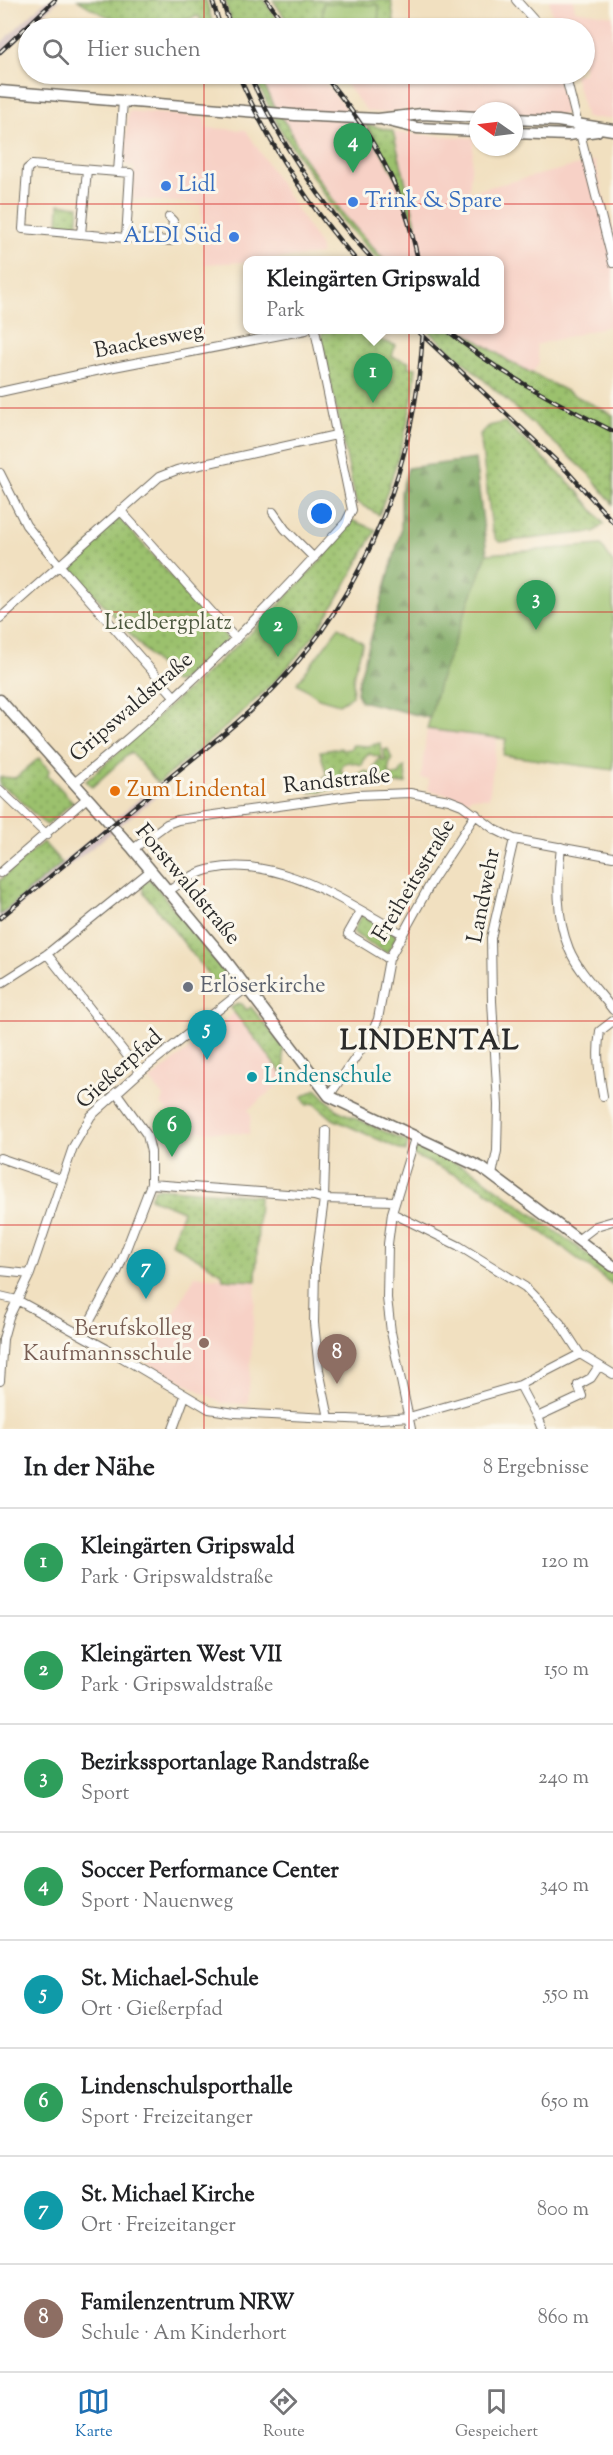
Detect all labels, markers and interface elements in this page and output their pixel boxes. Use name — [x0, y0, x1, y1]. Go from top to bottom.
search box — [18, 18, 595, 84]
icon: search — [39, 35, 72, 68]
text: Hier suchen — [87, 35, 201, 67]
north arrow — [469, 102, 523, 156]
pin: 4 — [334, 124, 372, 173]
place label: Lidl — [178, 170, 216, 202]
marker: Lidl — [159, 179, 173, 193]
place label: Trink & Spare — [365, 186, 502, 218]
marker: Trink & Spare — [346, 195, 360, 209]
place label: ALDI Süd — [123, 221, 222, 253]
marker: ALDI Süd — [227, 230, 241, 244]
popup — [243, 256, 504, 334]
text: Kleingärten Gripswald — [267, 265, 480, 297]
text: Park — [267, 297, 305, 326]
street label: Baackesweg — [91, 316, 207, 368]
pin: 1 — [354, 354, 392, 403]
your location — [307, 499, 336, 528]
pin: 3 — [516, 580, 556, 630]
park label: Liedbergplatz — [104, 608, 232, 640]
pin: 2 — [258, 608, 298, 657]
street label: Gripswaldstraße — [63, 645, 201, 771]
street label: Randstraße — [282, 760, 392, 804]
place label: Zum Lindental — [127, 775, 266, 807]
marker: Zum Lindental — [108, 784, 122, 798]
street label: Freiheitsstraße — [366, 813, 464, 949]
street label: Forstwaldstraße — [127, 817, 247, 953]
street label: Landwehr — [460, 846, 510, 946]
place label: Erlöserkirche — [200, 971, 326, 1003]
marker: Erlöserkirche — [181, 980, 195, 994]
pin: 5 — [188, 1010, 226, 1060]
street label: Gießerpfad — [70, 1022, 170, 1118]
district label: LINDENTAL — [340, 1022, 520, 1062]
place label: Lindenschule — [264, 1061, 392, 1093]
marker: Lindenschule — [245, 1070, 259, 1084]
pin: 6 — [152, 1108, 192, 1157]
pin: 7 — [126, 1250, 166, 1299]
place label: Berufskolleg Kaufmannsschule — [23, 1314, 192, 1371]
pin: 8 — [318, 1334, 356, 1384]
marker: Berufskolleg Kaufmannsschule — [197, 1336, 211, 1350]
text: In der Nähe — [24, 1450, 155, 1487]
text: 8 Ergebnisse — [483, 1454, 589, 1483]
text: Kleingärten Gripswald — [81, 1532, 295, 1564]
text: 1 — [40, 1548, 47, 1577]
text: 120 m — [541, 1548, 589, 1577]
text: Park · Gripswaldstraße — [81, 1564, 273, 1593]
text: Kleingärten West VII — [81, 1640, 282, 1672]
text: 2 — [39, 1656, 48, 1685]
text: 150 m — [544, 1656, 589, 1685]
text: Park · Gripswaldstraße — [81, 1672, 273, 1701]
text: Bezirkssportanlage Randstraße — [81, 1748, 369, 1780]
text: 3 — [39, 1764, 48, 1793]
text: 240 m — [538, 1764, 589, 1793]
text: Sport — [81, 1780, 129, 1809]
text: Soccer Performance Center — [81, 1856, 339, 1888]
text: 4 — [38, 1872, 49, 1901]
text: 340 m — [540, 1872, 589, 1901]
text: Sport · Nauenweg — [81, 1888, 233, 1917]
text: St. Michael-Schule — [81, 1964, 259, 1996]
text: 5 — [40, 1980, 47, 2009]
text: 550 m — [544, 1980, 589, 2009]
text: Ort · Gießerpfad — [81, 1996, 223, 2025]
text: Lindenschulsporthalle — [81, 2072, 293, 2104]
text: 6 — [39, 2088, 48, 2117]
text: 650 m — [541, 2088, 589, 2117]
text: Sport · Freizeitanger — [81, 2104, 253, 2133]
text: St. Michael Kirche — [81, 2180, 255, 2212]
text: 7 — [38, 2196, 49, 2225]
text: 800 m — [537, 2196, 589, 2225]
text: Ort · Freizeitanger — [81, 2212, 236, 2241]
text: Familenzentrum NRW — [81, 2288, 294, 2320]
text: 8 — [39, 2304, 49, 2333]
text: 860 m — [538, 2304, 589, 2333]
text: Schule · Am Kinderhort — [81, 2320, 287, 2349]
tab: Karte — [75, 2385, 113, 2444]
tab: Route — [263, 2385, 305, 2444]
tab: Gespeichert — [455, 2385, 538, 2444]

